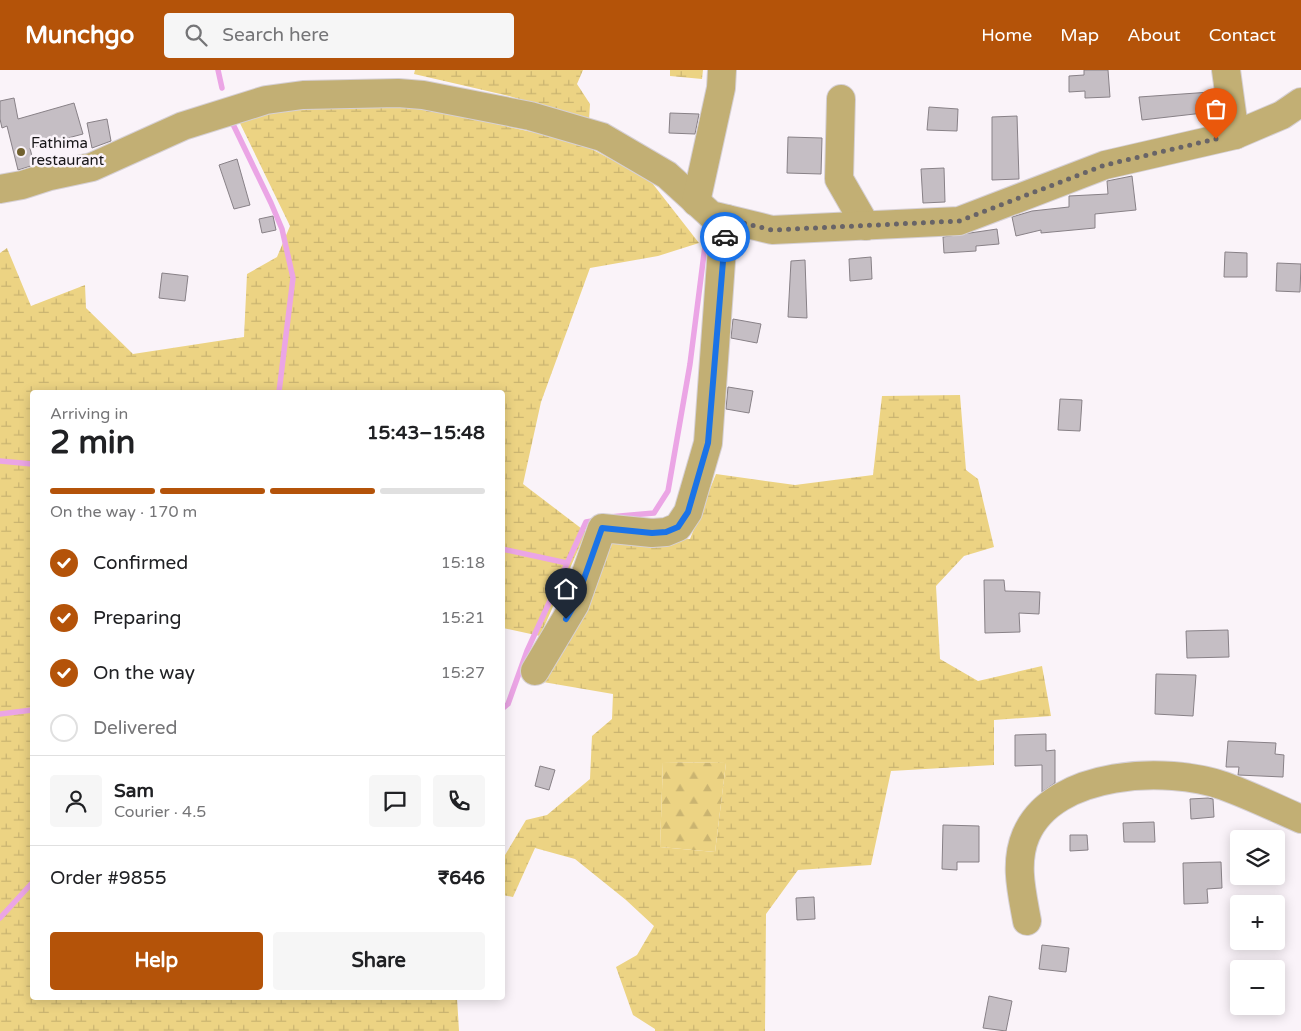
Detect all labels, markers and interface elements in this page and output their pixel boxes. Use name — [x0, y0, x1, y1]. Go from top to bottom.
search box — [164, 13, 514, 58]
text: Munchgo — [25, 21, 134, 50]
icon: search — [182, 21, 210, 49]
text: Search here — [222, 24, 329, 46]
text: Home — [981, 24, 1032, 46]
text: Map — [1060, 24, 1099, 46]
text: About — [1127, 24, 1181, 46]
text: Contact — [1209, 24, 1276, 46]
pin — [1195, 88, 1237, 139]
icon: bag — [1202, 95, 1230, 123]
place label: Fathima restaurant — [31, 134, 105, 169]
marker: Fathima restaurant — [15, 146, 27, 158]
courier — [700, 212, 750, 262]
icon: car — [711, 223, 739, 251]
text: Arriving in — [50, 404, 128, 424]
text: 15:43–15:48 — [367, 422, 485, 444]
text: 2 min — [50, 424, 135, 462]
text: On the way · 170 m — [50, 502, 197, 522]
icon: check — [50, 549, 78, 577]
text: Confirmed — [93, 552, 188, 574]
text: 15:18 — [441, 553, 485, 573]
pin — [545, 568, 587, 619]
icon: home — [552, 575, 580, 603]
icon: check — [50, 604, 78, 632]
text: Preparing — [93, 607, 182, 629]
text: 15:21 — [441, 608, 485, 628]
icon: check — [50, 659, 78, 687]
text: On the way — [93, 662, 195, 684]
text: 15:27 — [441, 663, 485, 683]
text: Delivered — [93, 717, 178, 739]
button: person — [50, 775, 102, 827]
button: chat — [369, 775, 421, 827]
button: phone — [433, 775, 485, 827]
text: Sam — [114, 780, 154, 802]
text: Courier · 4.5 — [114, 802, 206, 822]
map controls — [1230, 830, 1285, 1015]
button: layers — [1230, 830, 1285, 885]
text: Order #9855 — [50, 867, 167, 889]
text: ₹646 — [438, 867, 485, 889]
button: + — [1230, 895, 1285, 950]
button: Help — [50, 932, 263, 990]
button: Share — [273, 932, 485, 990]
button: − — [1230, 960, 1285, 1015]

